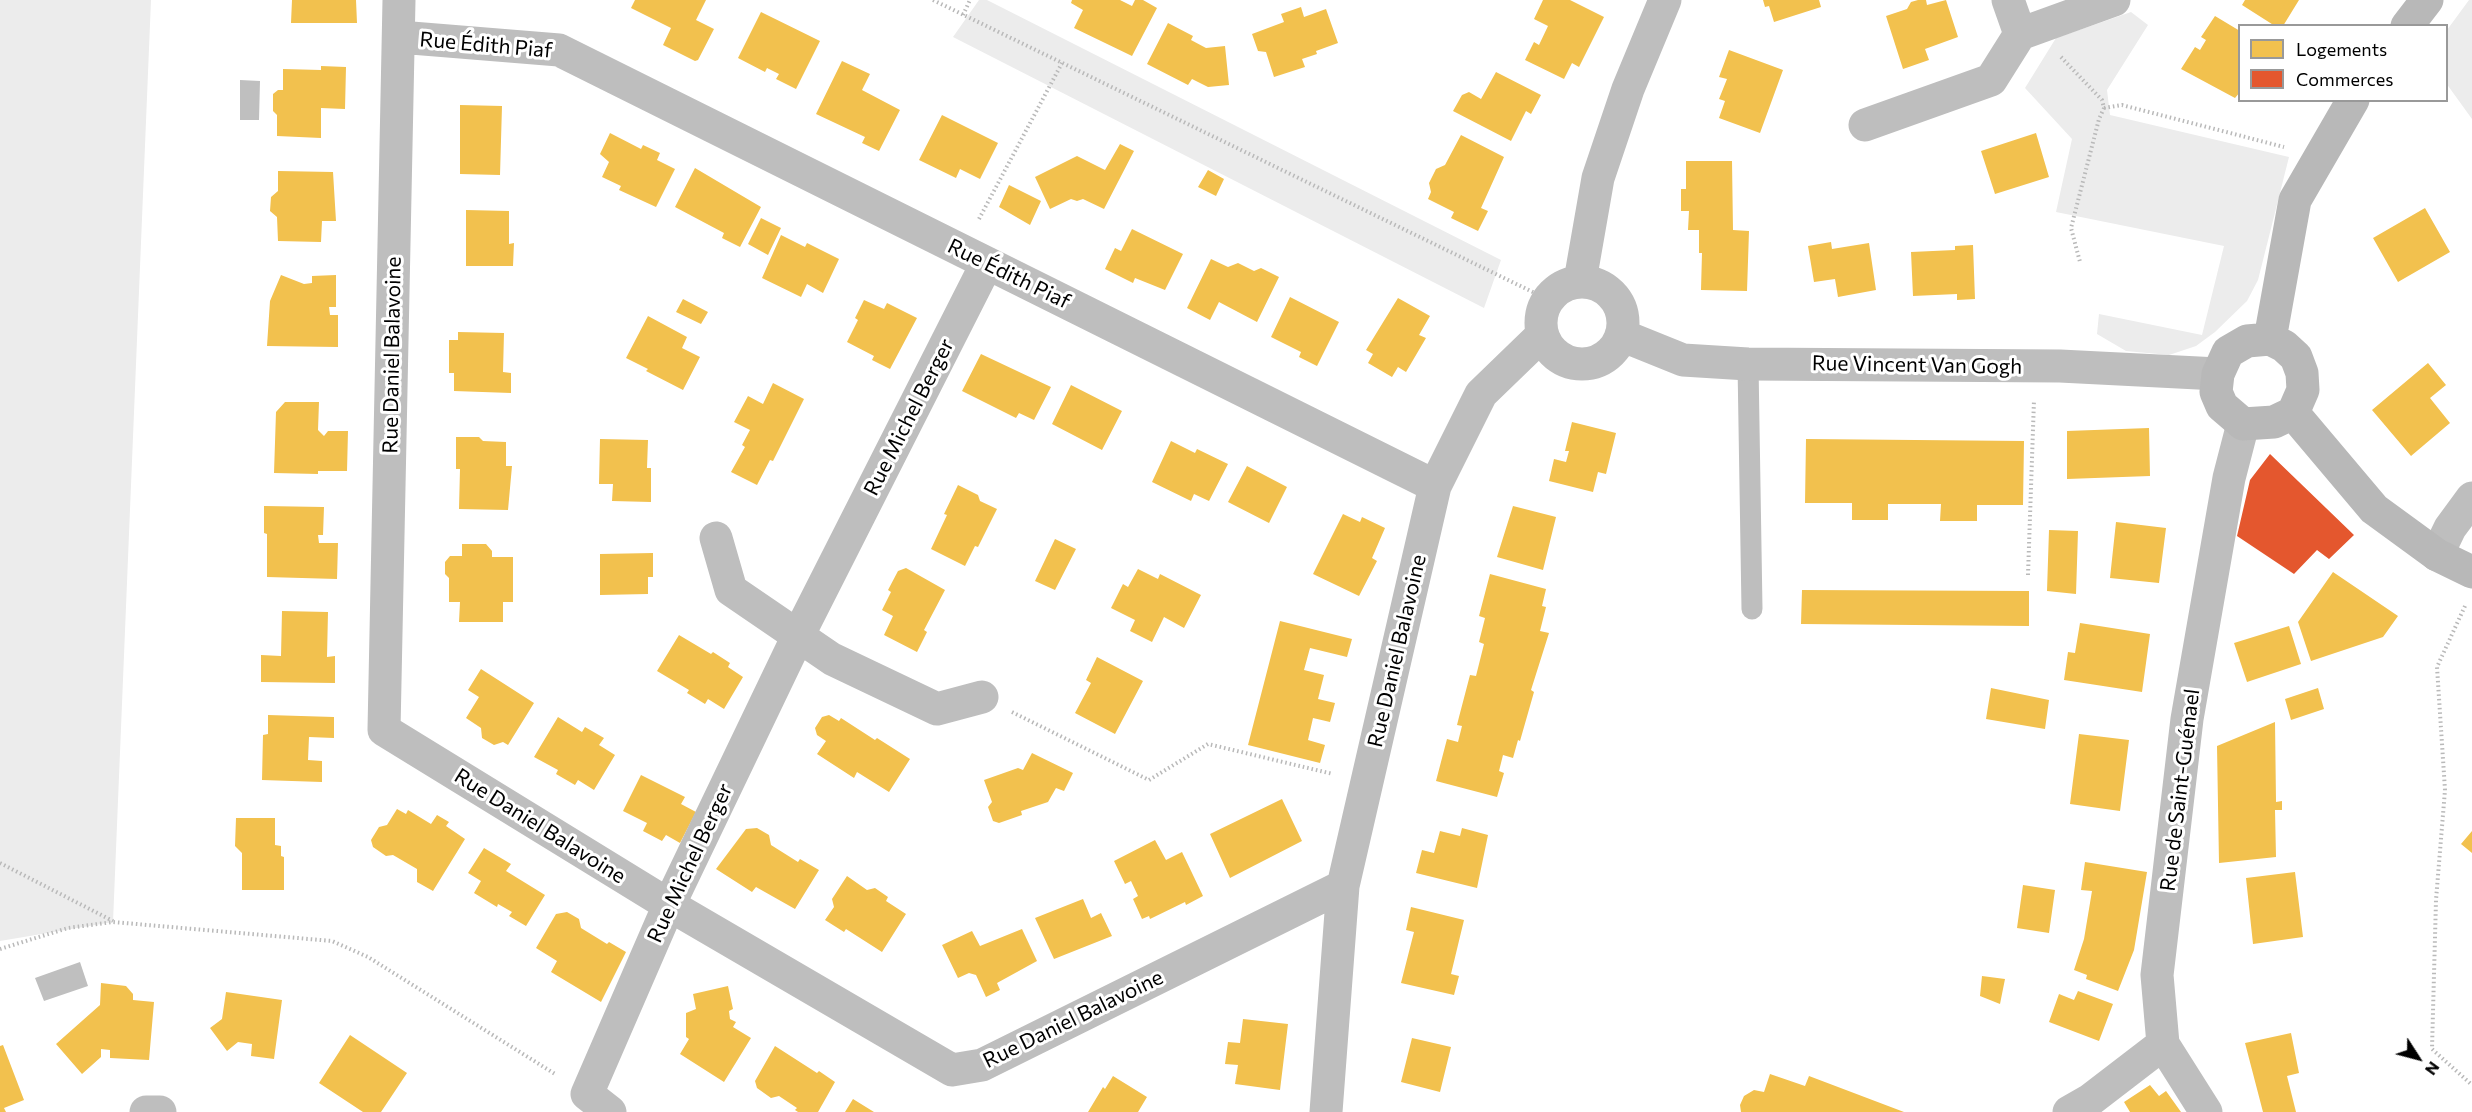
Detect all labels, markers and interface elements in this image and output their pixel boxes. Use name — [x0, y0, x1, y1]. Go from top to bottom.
legend — [2238, 24, 2448, 102]
street label: Rue Édith Piaf — [419, 27, 553, 63]
text: Logements — [2296, 38, 2387, 60]
text: Commerces — [2296, 68, 2393, 90]
street label: Rue Édith Piaf — [944, 233, 1074, 315]
street label: Rue Daniel Balavoine — [378, 256, 406, 454]
street label: Rue Michel Berger — [859, 334, 959, 500]
street label: Rue Vincent Van Gogh — [1812, 351, 2022, 379]
street label: Rue Daniel Balavoine — [1363, 552, 1431, 750]
street label: Rue de Saint-Guénael — [2155, 687, 2205, 893]
street label: Rue Daniel Balavoine — [450, 763, 630, 889]
street label: Rue Michel Berger — [642, 779, 738, 947]
street label: Rue Daniel Balavoine — [979, 964, 1167, 1074]
north arrow — [2388, 1028, 2448, 1088]
text: N — [2422, 1058, 2444, 1079]

